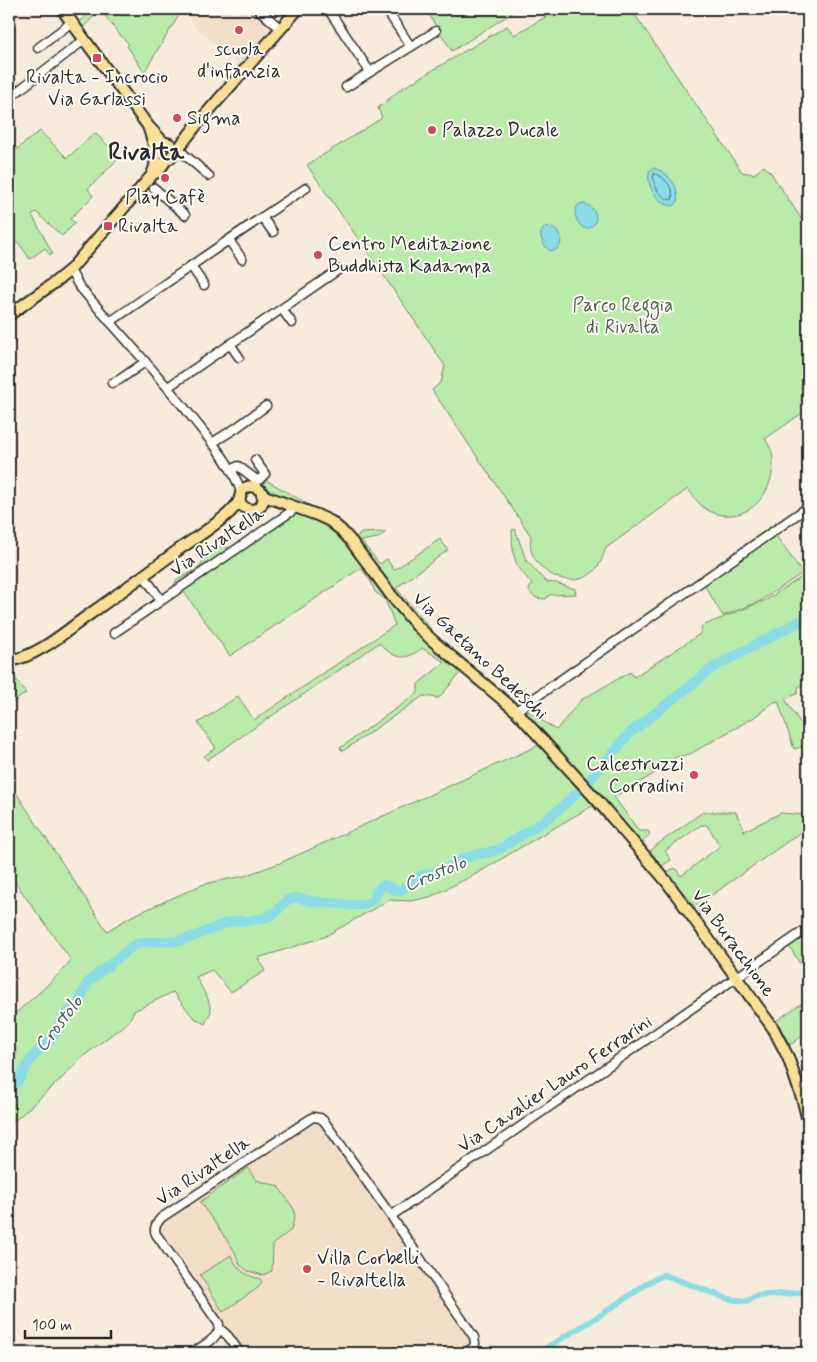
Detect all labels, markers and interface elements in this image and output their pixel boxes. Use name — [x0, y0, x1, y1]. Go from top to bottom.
marker: scuola d'infanzia — [233, 24, 245, 36]
place label: scuola d'infanzia — [197, 37, 281, 84]
marker: Rivalta - Incrocio Via Garlassi — [91, 52, 103, 64]
place label: Rivalta - Incrocio Via Garlassi — [26, 65, 168, 112]
place label: Sigma — [187, 106, 241, 134]
marker: Sigma — [171, 112, 183, 124]
place label: Palazzo Ducale — [442, 118, 559, 143]
marker: Palazzo Ducale — [426, 124, 438, 136]
district label: Rivalta — [108, 137, 184, 168]
marker: Play Cafè — [159, 172, 171, 184]
place label: Play Cafè — [125, 185, 205, 210]
place label: Rivalta — [118, 214, 178, 239]
marker: Rivalta — [102, 220, 114, 232]
place label: Centro Meditazione Buddhista Kadampa — [328, 232, 492, 279]
marker: Centro Meditazione Buddhista Kadampa — [312, 249, 324, 261]
park label: Parco Reggia di Rivalta — [573, 293, 673, 340]
street label: Via Rivaltella — [165, 501, 270, 583]
street label: Via Gaetano Bedeschi — [407, 587, 553, 725]
place label: Calcestruzzi Corradini — [586, 752, 684, 799]
marker: Calcestruzzi Corradini — [688, 769, 700, 781]
water label: Crostolo — [400, 849, 471, 899]
street label: Via Buracchione — [685, 884, 781, 1002]
water label: Crostolo — [28, 989, 90, 1058]
street label: Via Cavalier Lauro Ferrarini — [453, 1009, 657, 1159]
street label: Via Rivaltella — [151, 1130, 256, 1212]
place label: Villa Corbelli - Rivaltella — [317, 1246, 419, 1293]
marker: Villa Corbelli - Rivaltella — [301, 1263, 313, 1275]
scale bar — [25, 1307, 111, 1339]
text: 100 m — [32, 1316, 72, 1336]

